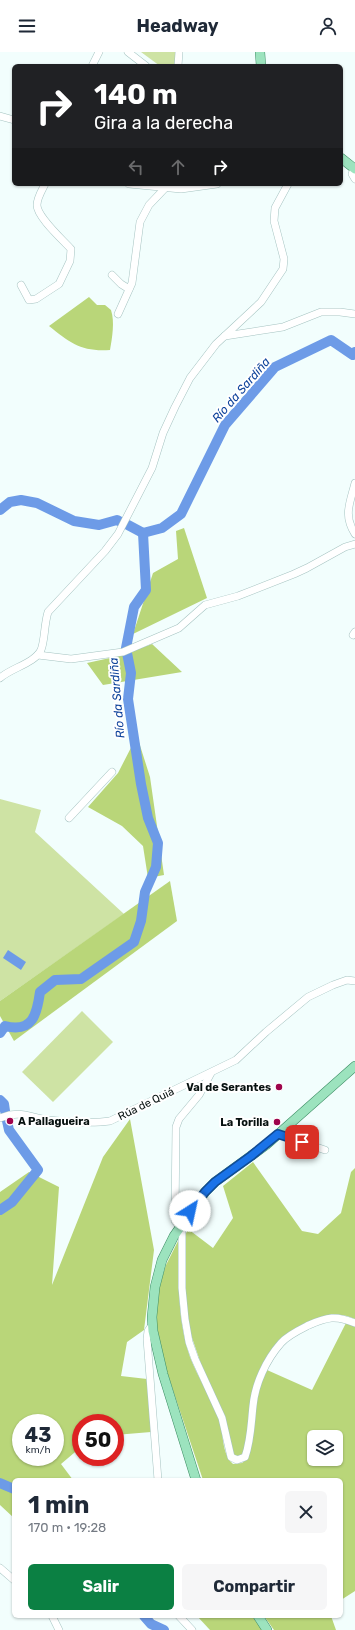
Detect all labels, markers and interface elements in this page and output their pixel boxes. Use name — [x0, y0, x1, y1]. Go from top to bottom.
icon: menu — [16, 15, 38, 37]
text: Headway — [137, 15, 218, 37]
icon: person — [317, 15, 339, 37]
text: 140 m — [94, 78, 178, 111]
icon: right — [28, 80, 80, 132]
text: Gira a la derecha — [94, 112, 233, 134]
icon: left — [125, 156, 147, 178]
icon: ahead — [167, 156, 189, 178]
icon: right — [209, 156, 231, 178]
water label: Río da Sardiña — [209, 355, 273, 425]
water label: Río da Sardiña — [106, 657, 128, 739]
place label: Val de Serantes — [186, 1081, 271, 1094]
marker: Val de Serantes — [274, 1082, 284, 1092]
street label: Rúa de Quiá — [116, 1085, 176, 1123]
place label: A Pallagueira — [18, 1115, 90, 1128]
marker: A Pallagueira — [5, 1116, 15, 1126]
place label: La Torilla — [220, 1116, 269, 1129]
marker: La Torilla — [272, 1117, 282, 1127]
pin — [285, 1125, 319, 1159]
icon: arrive — [291, 1131, 313, 1153]
position arrow — [169, 1190, 211, 1232]
speed limit sign: 50 — [72, 1414, 124, 1466]
text: 43 — [25, 1423, 51, 1447]
map controls — [307, 1430, 343, 1466]
button: layers — [307, 1430, 343, 1466]
text: km/h — [26, 1444, 50, 1456]
text: 1 min — [28, 1491, 89, 1519]
button: close — [285, 1491, 327, 1533]
text: 170 m · 19:28 — [28, 1520, 106, 1535]
button: Salir — [28, 1564, 174, 1610]
button: Compartir — [182, 1564, 327, 1610]

